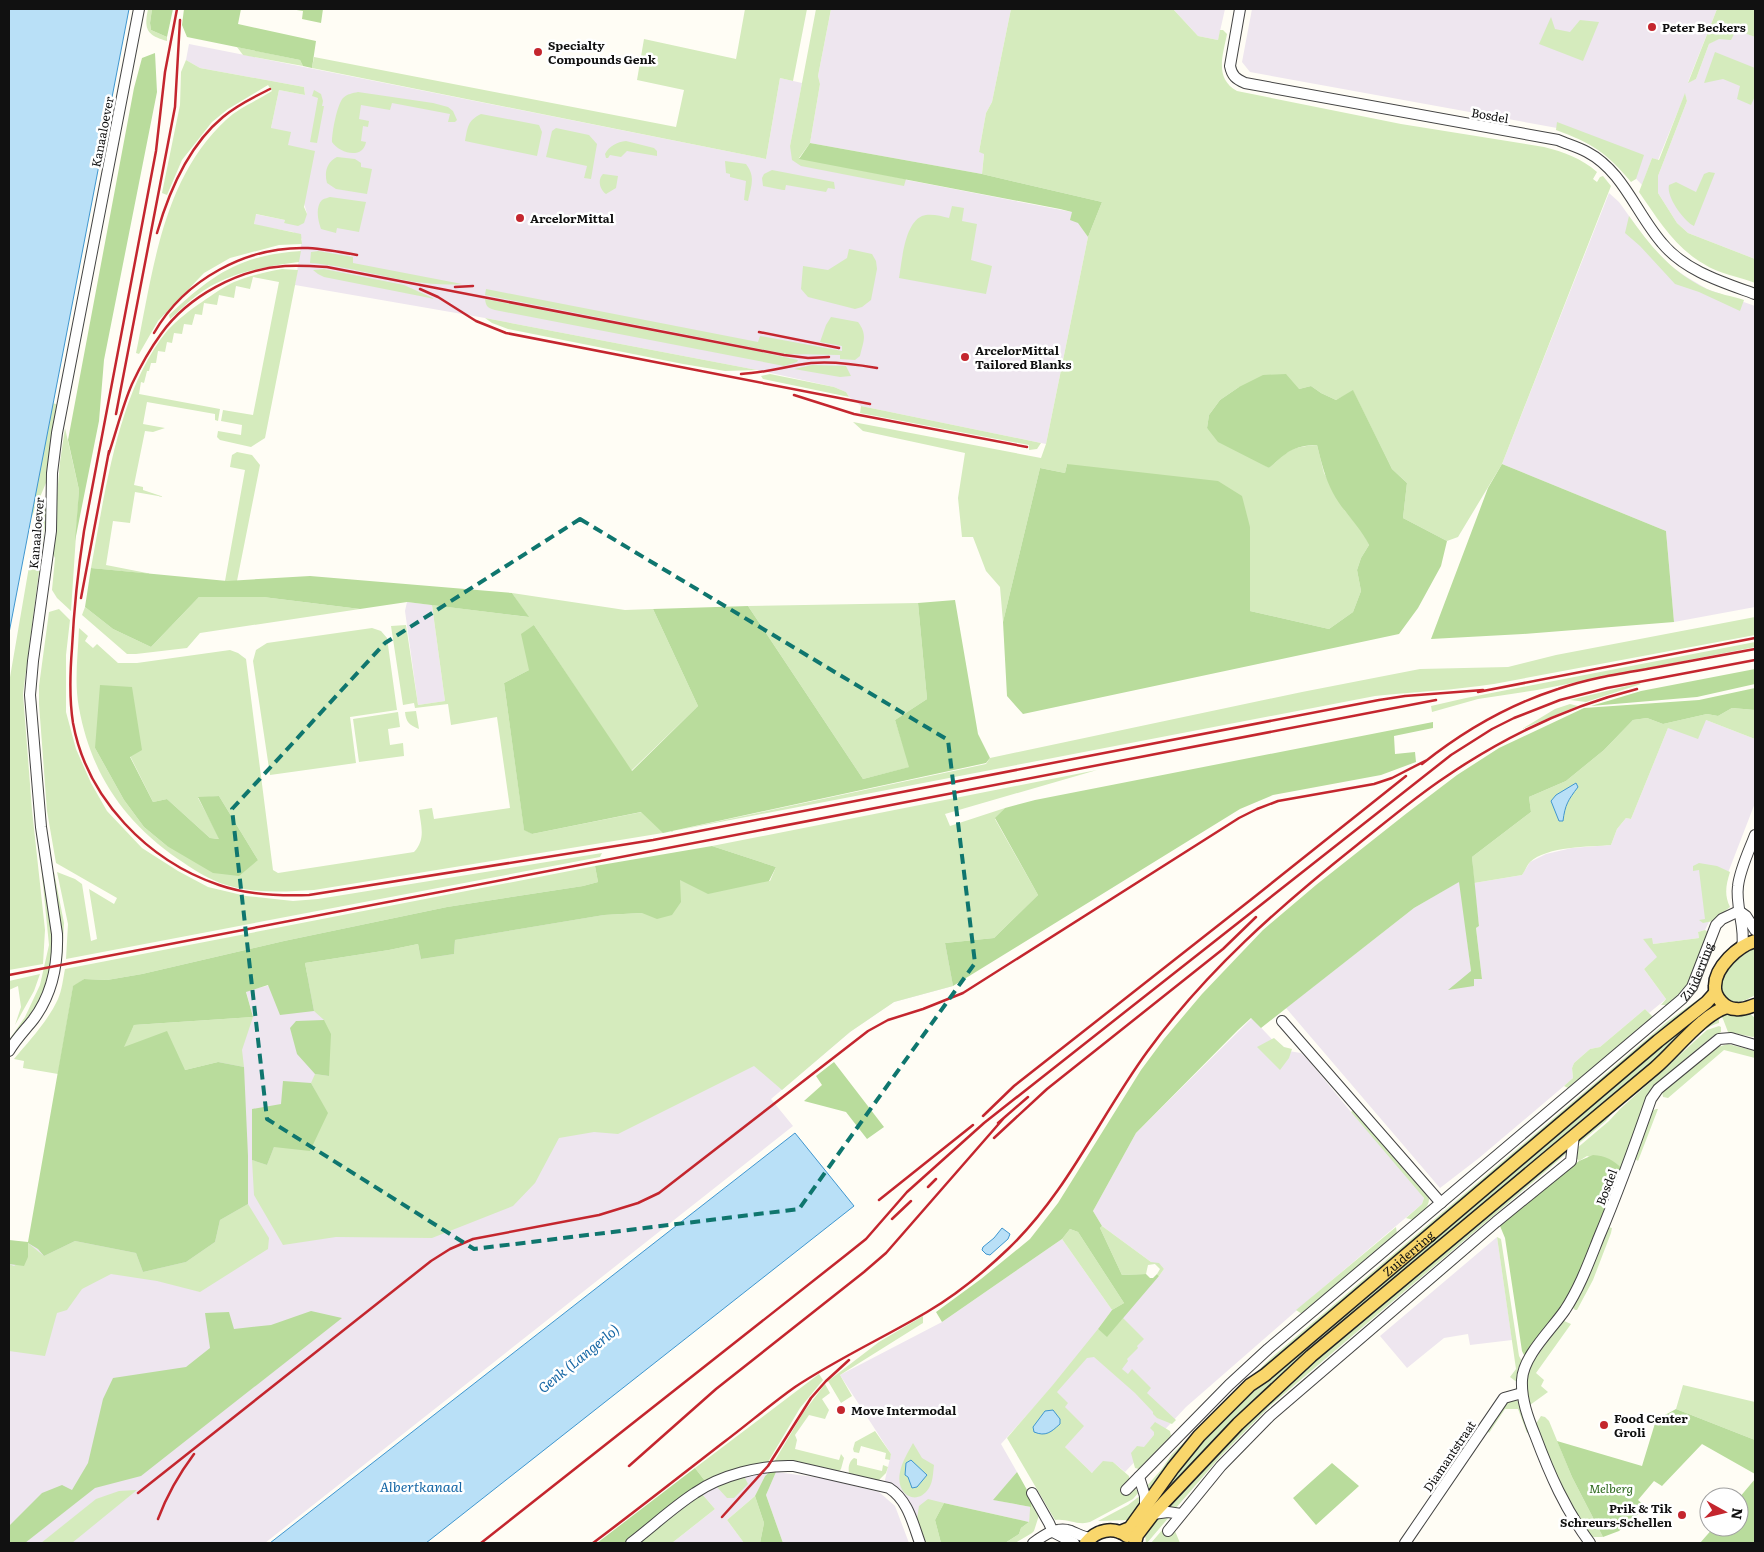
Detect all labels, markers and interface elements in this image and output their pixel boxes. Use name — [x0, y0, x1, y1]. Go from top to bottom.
place label: Peter Beckers — [1662, 18, 1746, 36]
marker: Peter Beckers — [1646, 21, 1658, 33]
place label: Specialty Compounds Genk — [548, 36, 657, 68]
marker: Specialty Compounds Genk — [532, 46, 544, 58]
street label: Kanaaloever — [86, 95, 118, 169]
street label: Bosdel — [1470, 103, 1510, 127]
place label: ArcelorMittal — [530, 209, 615, 227]
marker: ArcelorMittal — [514, 212, 526, 224]
place label: ArcelorMittal Tailored Blanks — [975, 341, 1072, 373]
marker: ArcelorMittal Tailored Blanks — [959, 351, 971, 363]
street label: Kanaaloever — [24, 496, 48, 569]
street label: Zuiderring — [1675, 939, 1718, 1004]
street label: Bosdel — [1591, 1166, 1621, 1208]
street label: Zuiderring — [1379, 1226, 1438, 1280]
water label: Genk (Langerlo) — [533, 1319, 623, 1397]
place label: Move Intermodal — [851, 1401, 957, 1419]
marker: Move Intermodal — [835, 1404, 847, 1416]
place label: Food Center Groli — [1614, 1409, 1688, 1441]
street label: Diamantstraat — [1418, 1417, 1480, 1495]
marker: Food Center Groli — [1598, 1419, 1610, 1431]
water label: Albertkanaal — [379, 1476, 463, 1496]
park label: Melberg — [1589, 1479, 1633, 1497]
north arrow — [1699, 1487, 1749, 1537]
place label: Prik & Tik Schreurs-Schellen — [1560, 1499, 1673, 1531]
text: N — [1727, 1507, 1749, 1521]
marker: Prik & Tik Schreurs-Schellen — [1676, 1509, 1688, 1521]

